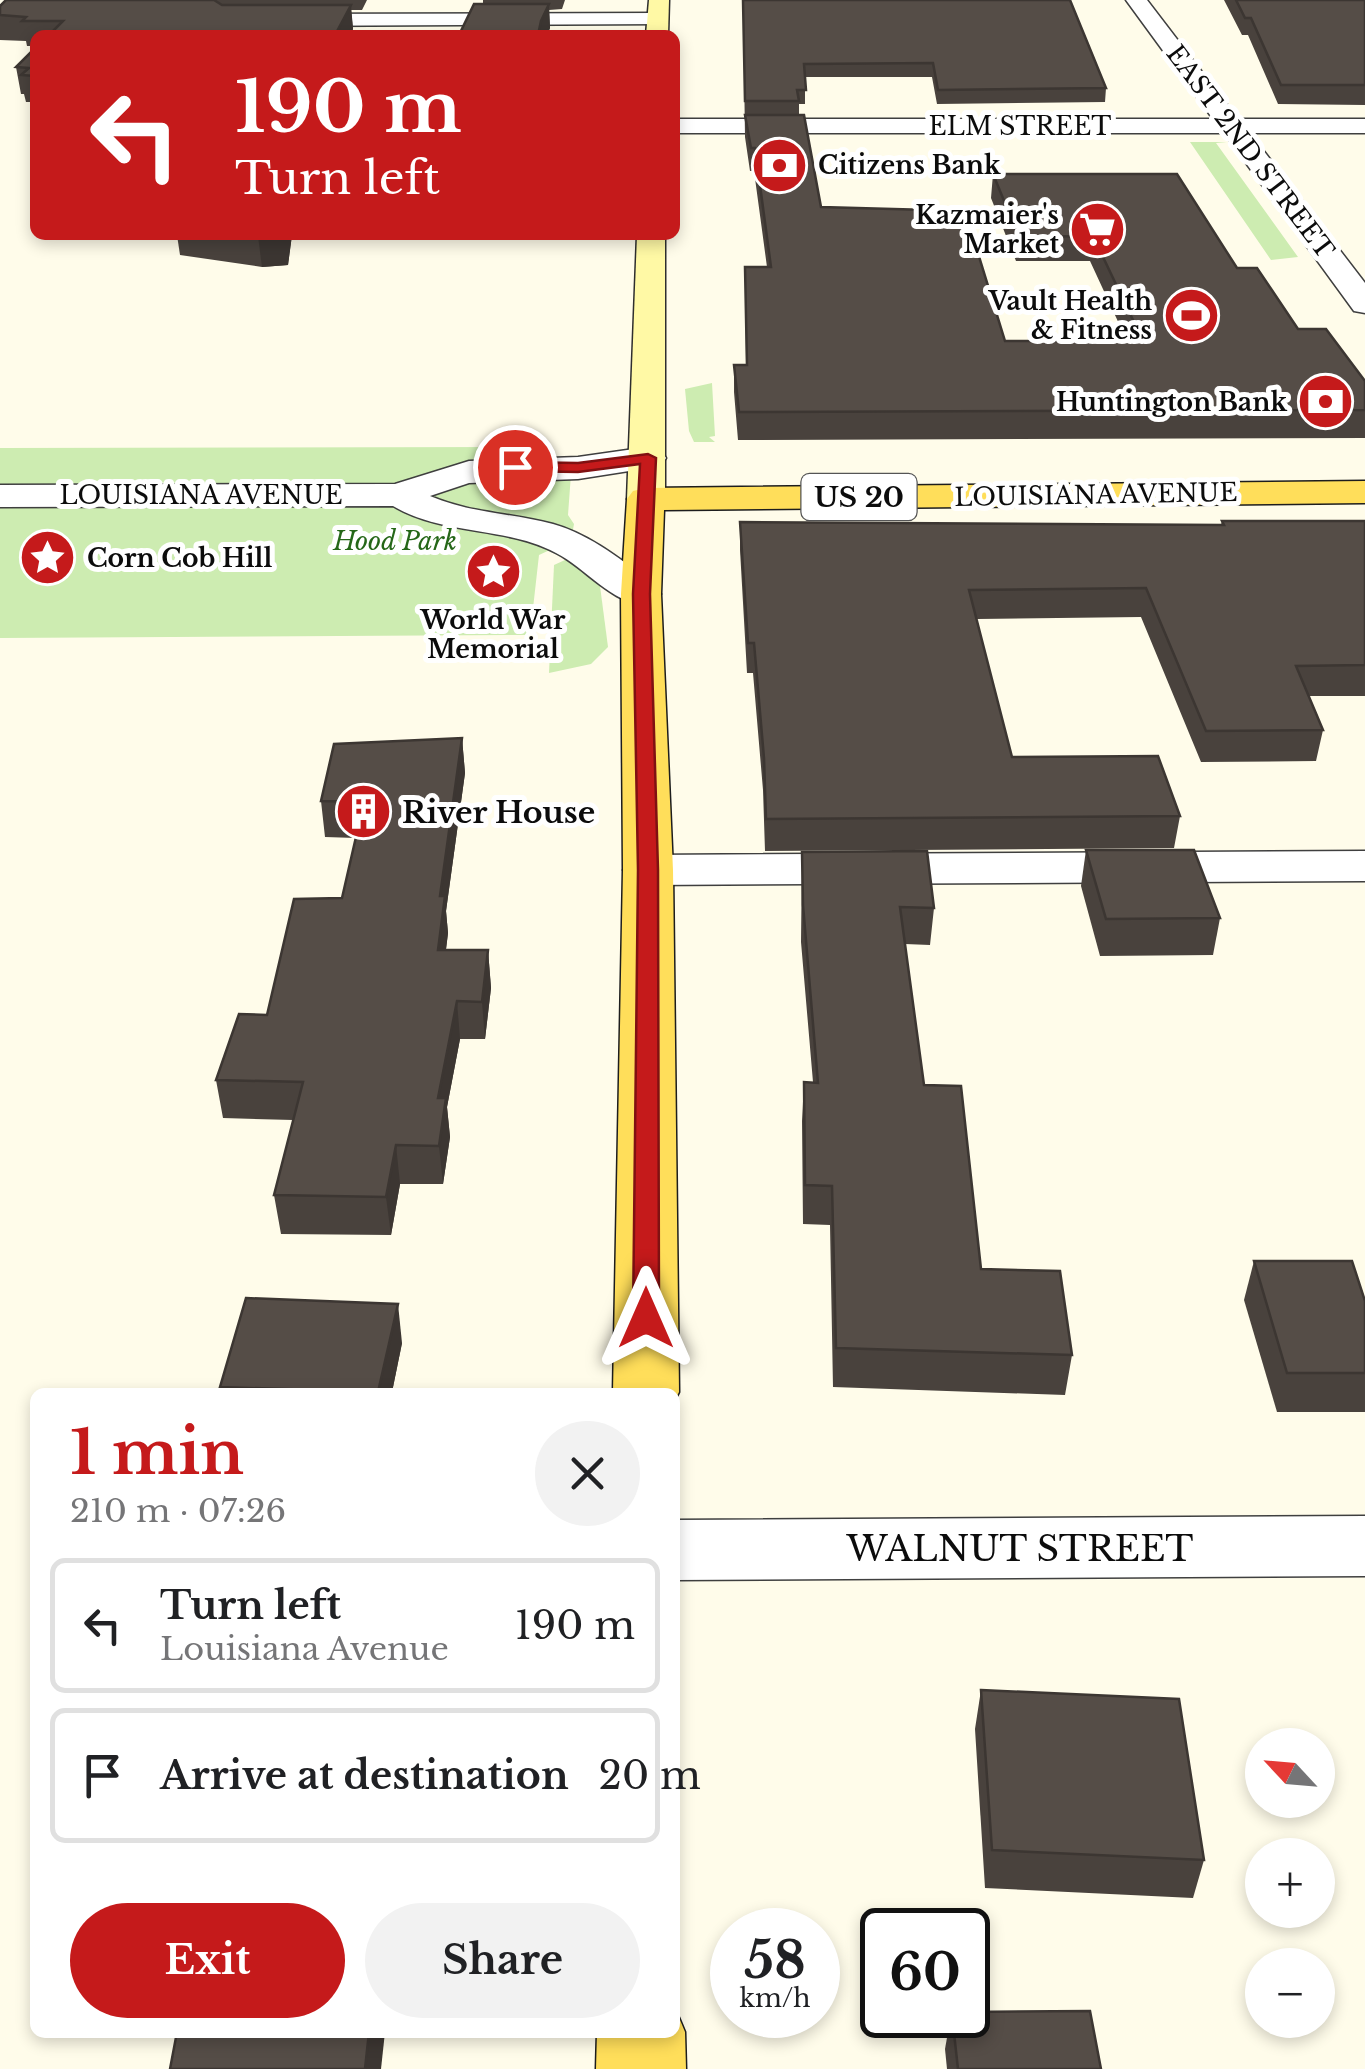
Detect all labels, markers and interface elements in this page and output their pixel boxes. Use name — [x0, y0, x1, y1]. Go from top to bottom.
street label: EAST 2ND STREET — [1160, 39, 1340, 265]
text: 190 m — [235, 64, 462, 151]
icon: left — [70, 70, 200, 200]
street label: ELM STREET — [929, 111, 1111, 142]
bank icon: Citizens Bank — [749, 135, 809, 195]
text: Turn left — [235, 150, 440, 206]
place label: Citizens Bank — [818, 150, 1001, 181]
supermarket icon: Kazmaier's Market — [1068, 199, 1128, 259]
place label: Kazmaier's Market — [915, 200, 1059, 260]
sports icon: Vault Health & Fitness — [1161, 285, 1221, 345]
place label: Vault Health & Fitness — [988, 286, 1152, 346]
bank icon: Huntington Bank — [1296, 372, 1356, 432]
place label: Huntington Bank — [1056, 387, 1287, 418]
pin — [473, 425, 558, 510]
icon: arrive — [488, 440, 543, 495]
road number: US 20 — [802, 474, 916, 520]
street label: LOUISIANA AVENUE — [954, 477, 1238, 513]
street label: LOUISIANA AVENUE — [59, 480, 343, 511]
park label: Hood Park — [332, 526, 457, 557]
place icon: Corn Cob Hill — [18, 528, 78, 588]
place icon: World War Memorial — [463, 541, 523, 601]
place label: Corn Cob Hill — [87, 543, 272, 574]
place label: World War Memorial — [420, 605, 566, 665]
building icon: River House — [333, 782, 393, 842]
place label: River House — [402, 794, 595, 831]
position arrow — [594, 1266, 698, 1370]
text: 1 min — [70, 1416, 244, 1490]
button: close — [535, 1421, 640, 1526]
text: 210 m · 07:26 — [70, 1491, 286, 1531]
street label: WALNUT STREET — [846, 1527, 1193, 1570]
text: Turn left — [160, 1582, 341, 1629]
icon: left — [75, 1598, 130, 1653]
text: 190 m — [515, 1602, 635, 1649]
text: Louisiana Avenue — [160, 1629, 449, 1669]
north arrow — [1245, 1728, 1335, 1818]
map controls — [1245, 1728, 1335, 2038]
icon: arrive — [75, 1748, 130, 1803]
text: Arrive at destination — [160, 1752, 569, 1799]
text: 20 m — [599, 1752, 701, 1799]
button: + — [1245, 1838, 1335, 1928]
button: Exit — [70, 1903, 345, 2018]
button: Share — [365, 1903, 640, 2018]
speed limit sign: 60 — [860, 1908, 990, 2038]
text: 58 — [744, 1929, 806, 1992]
button: − — [1245, 1948, 1335, 2038]
text: km/h — [740, 1983, 810, 2014]

